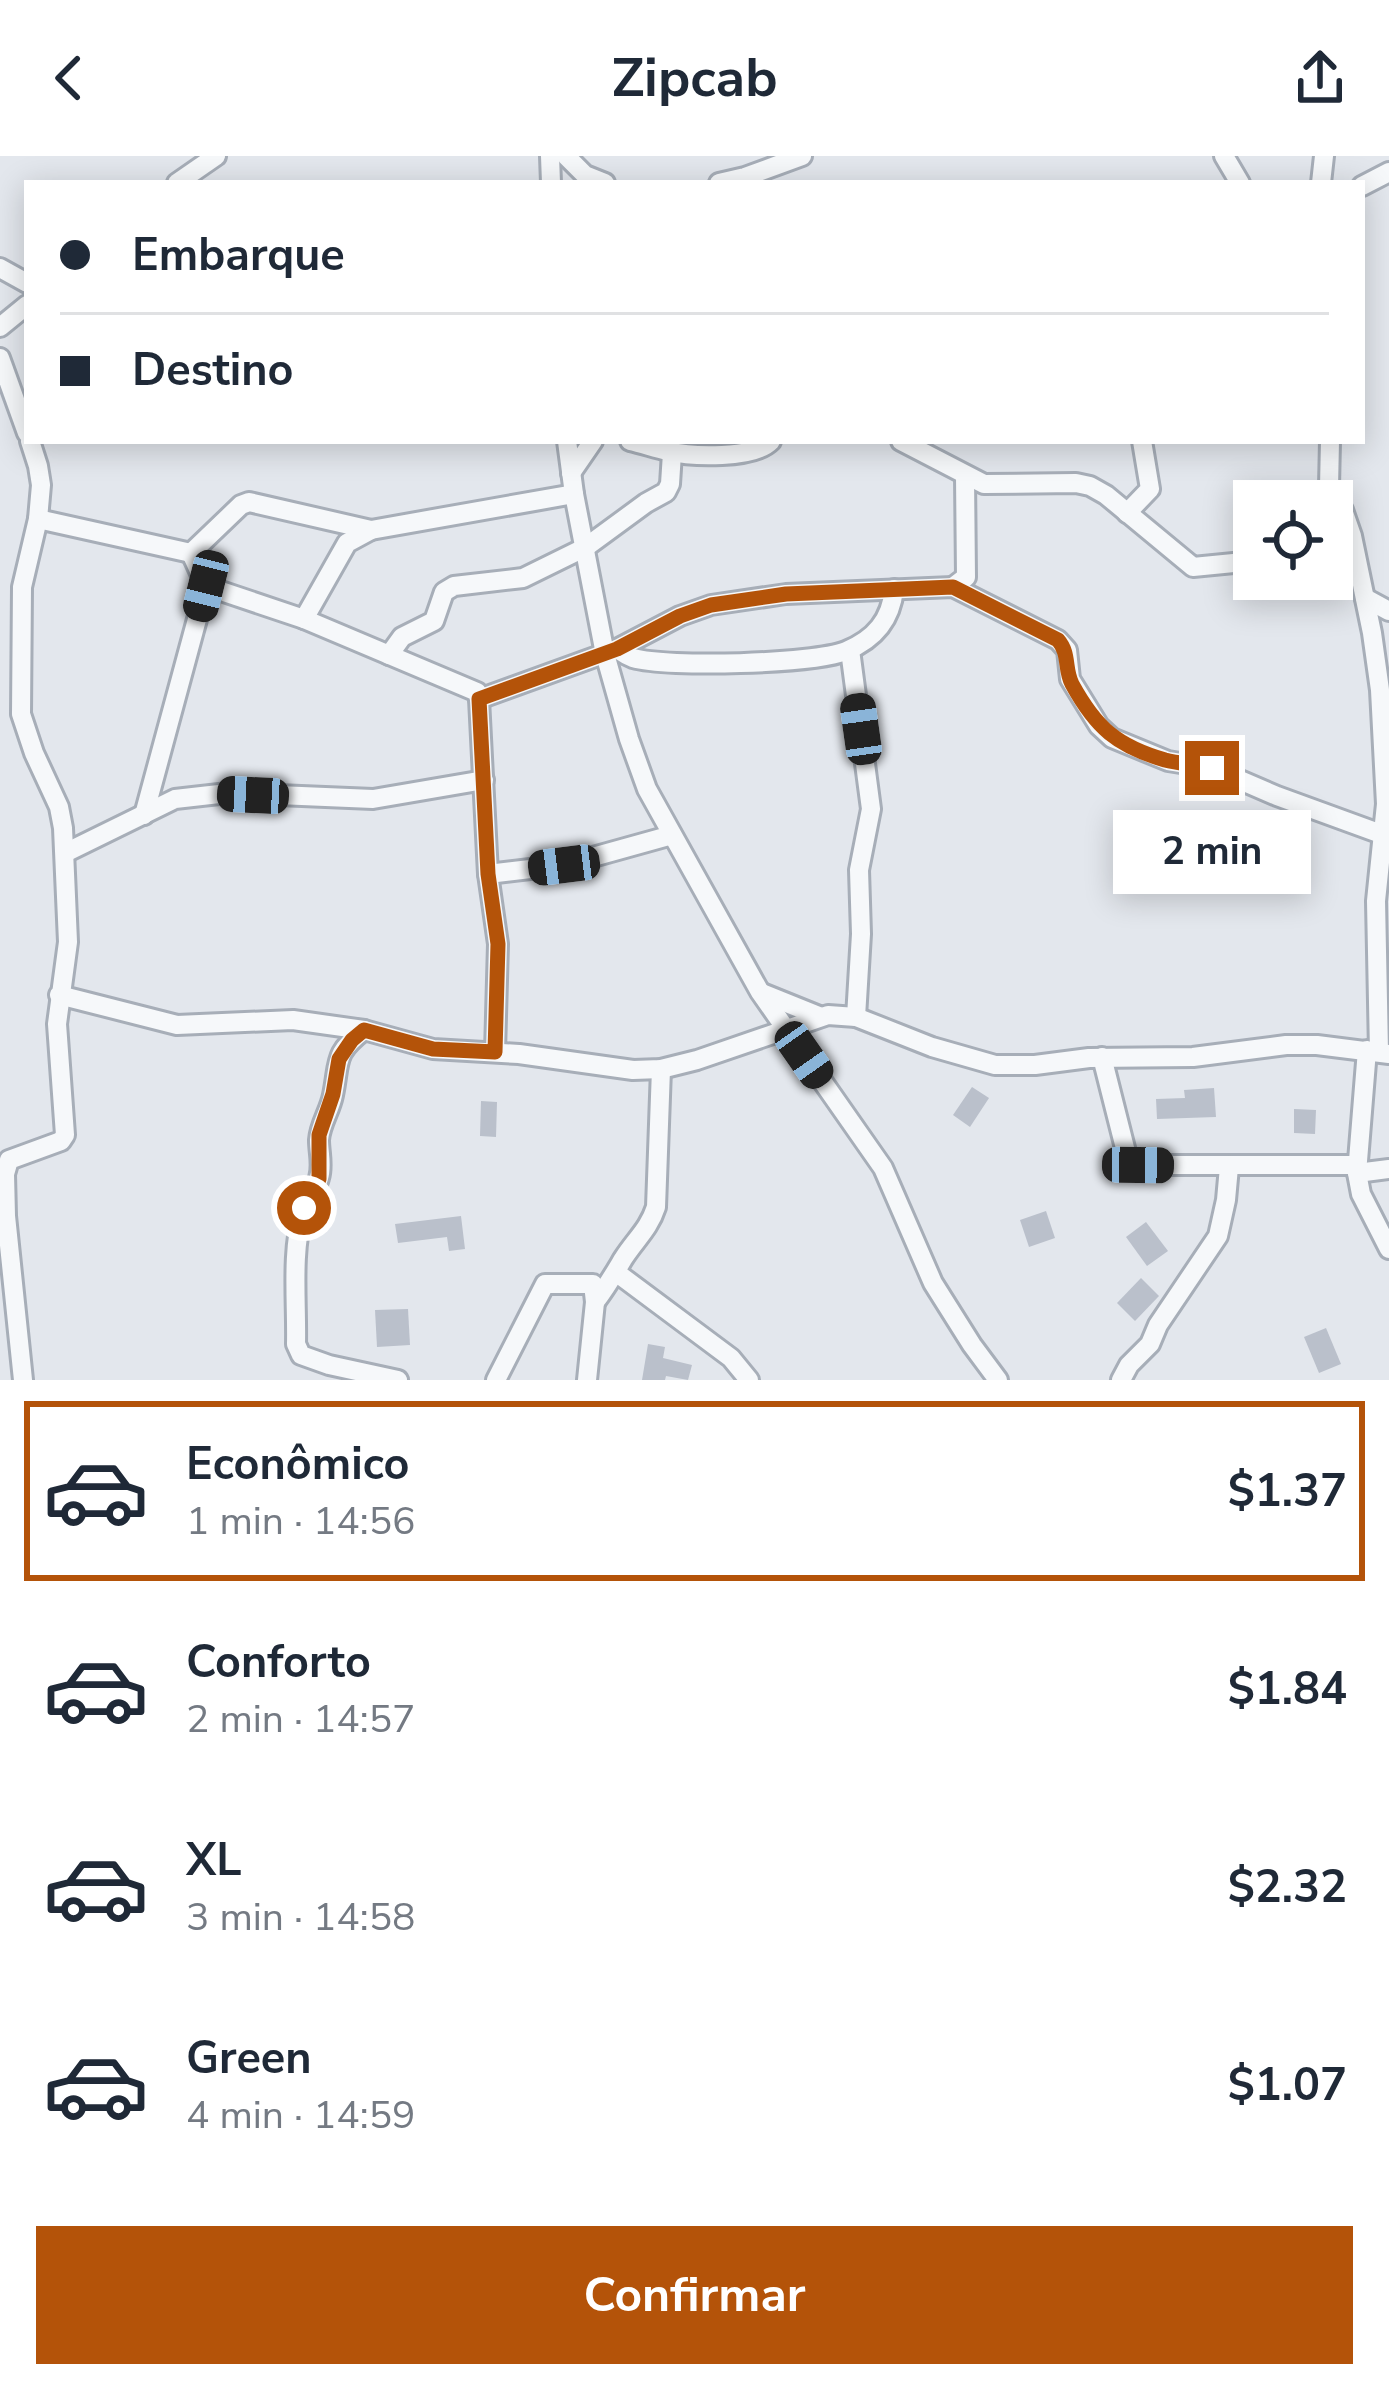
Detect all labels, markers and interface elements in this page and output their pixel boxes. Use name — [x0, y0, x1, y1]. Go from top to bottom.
text: Zipcab — [611, 41, 778, 115]
icon: back — [36, 45, 102, 111]
icon: share — [1287, 45, 1353, 111]
text: Embarque — [132, 225, 345, 286]
text: Destino — [132, 340, 293, 401]
map controls — [1233, 480, 1353, 600]
button: locate — [1233, 480, 1353, 600]
car — [180, 547, 232, 625]
car — [838, 691, 884, 767]
route end — [1185, 741, 1239, 795]
car — [216, 775, 290, 815]
callout: 2 min — [1113, 810, 1311, 894]
text: 2 min — [1162, 825, 1262, 878]
car — [526, 843, 602, 887]
car — [769, 1015, 839, 1095]
car — [1102, 1146, 1174, 1184]
route start — [277, 1181, 331, 1235]
text: Econômico — [186, 1434, 409, 1495]
icon: car — [42, 1437, 150, 1545]
text: $1.37 — [1228, 1461, 1347, 1522]
text: 1 min · 14:56 — [186, 1495, 415, 1548]
text: Conforto — [186, 1632, 371, 1693]
icon: car — [42, 1635, 150, 1743]
text: $1.84 — [1228, 1659, 1347, 1720]
text: 2 min · 14:57 — [186, 1693, 415, 1746]
text: XL — [186, 1830, 242, 1891]
icon: car — [42, 1833, 150, 1941]
text: $2.32 — [1228, 1857, 1347, 1918]
text: 3 min · 14:58 — [186, 1891, 415, 1944]
text: Green — [186, 2028, 312, 2089]
icon: car — [42, 2031, 150, 2139]
text: $1.07 — [1228, 2055, 1347, 2116]
text: 4 min · 14:59 — [186, 2089, 415, 2142]
button: Confirmar — [36, 2226, 1353, 2364]

